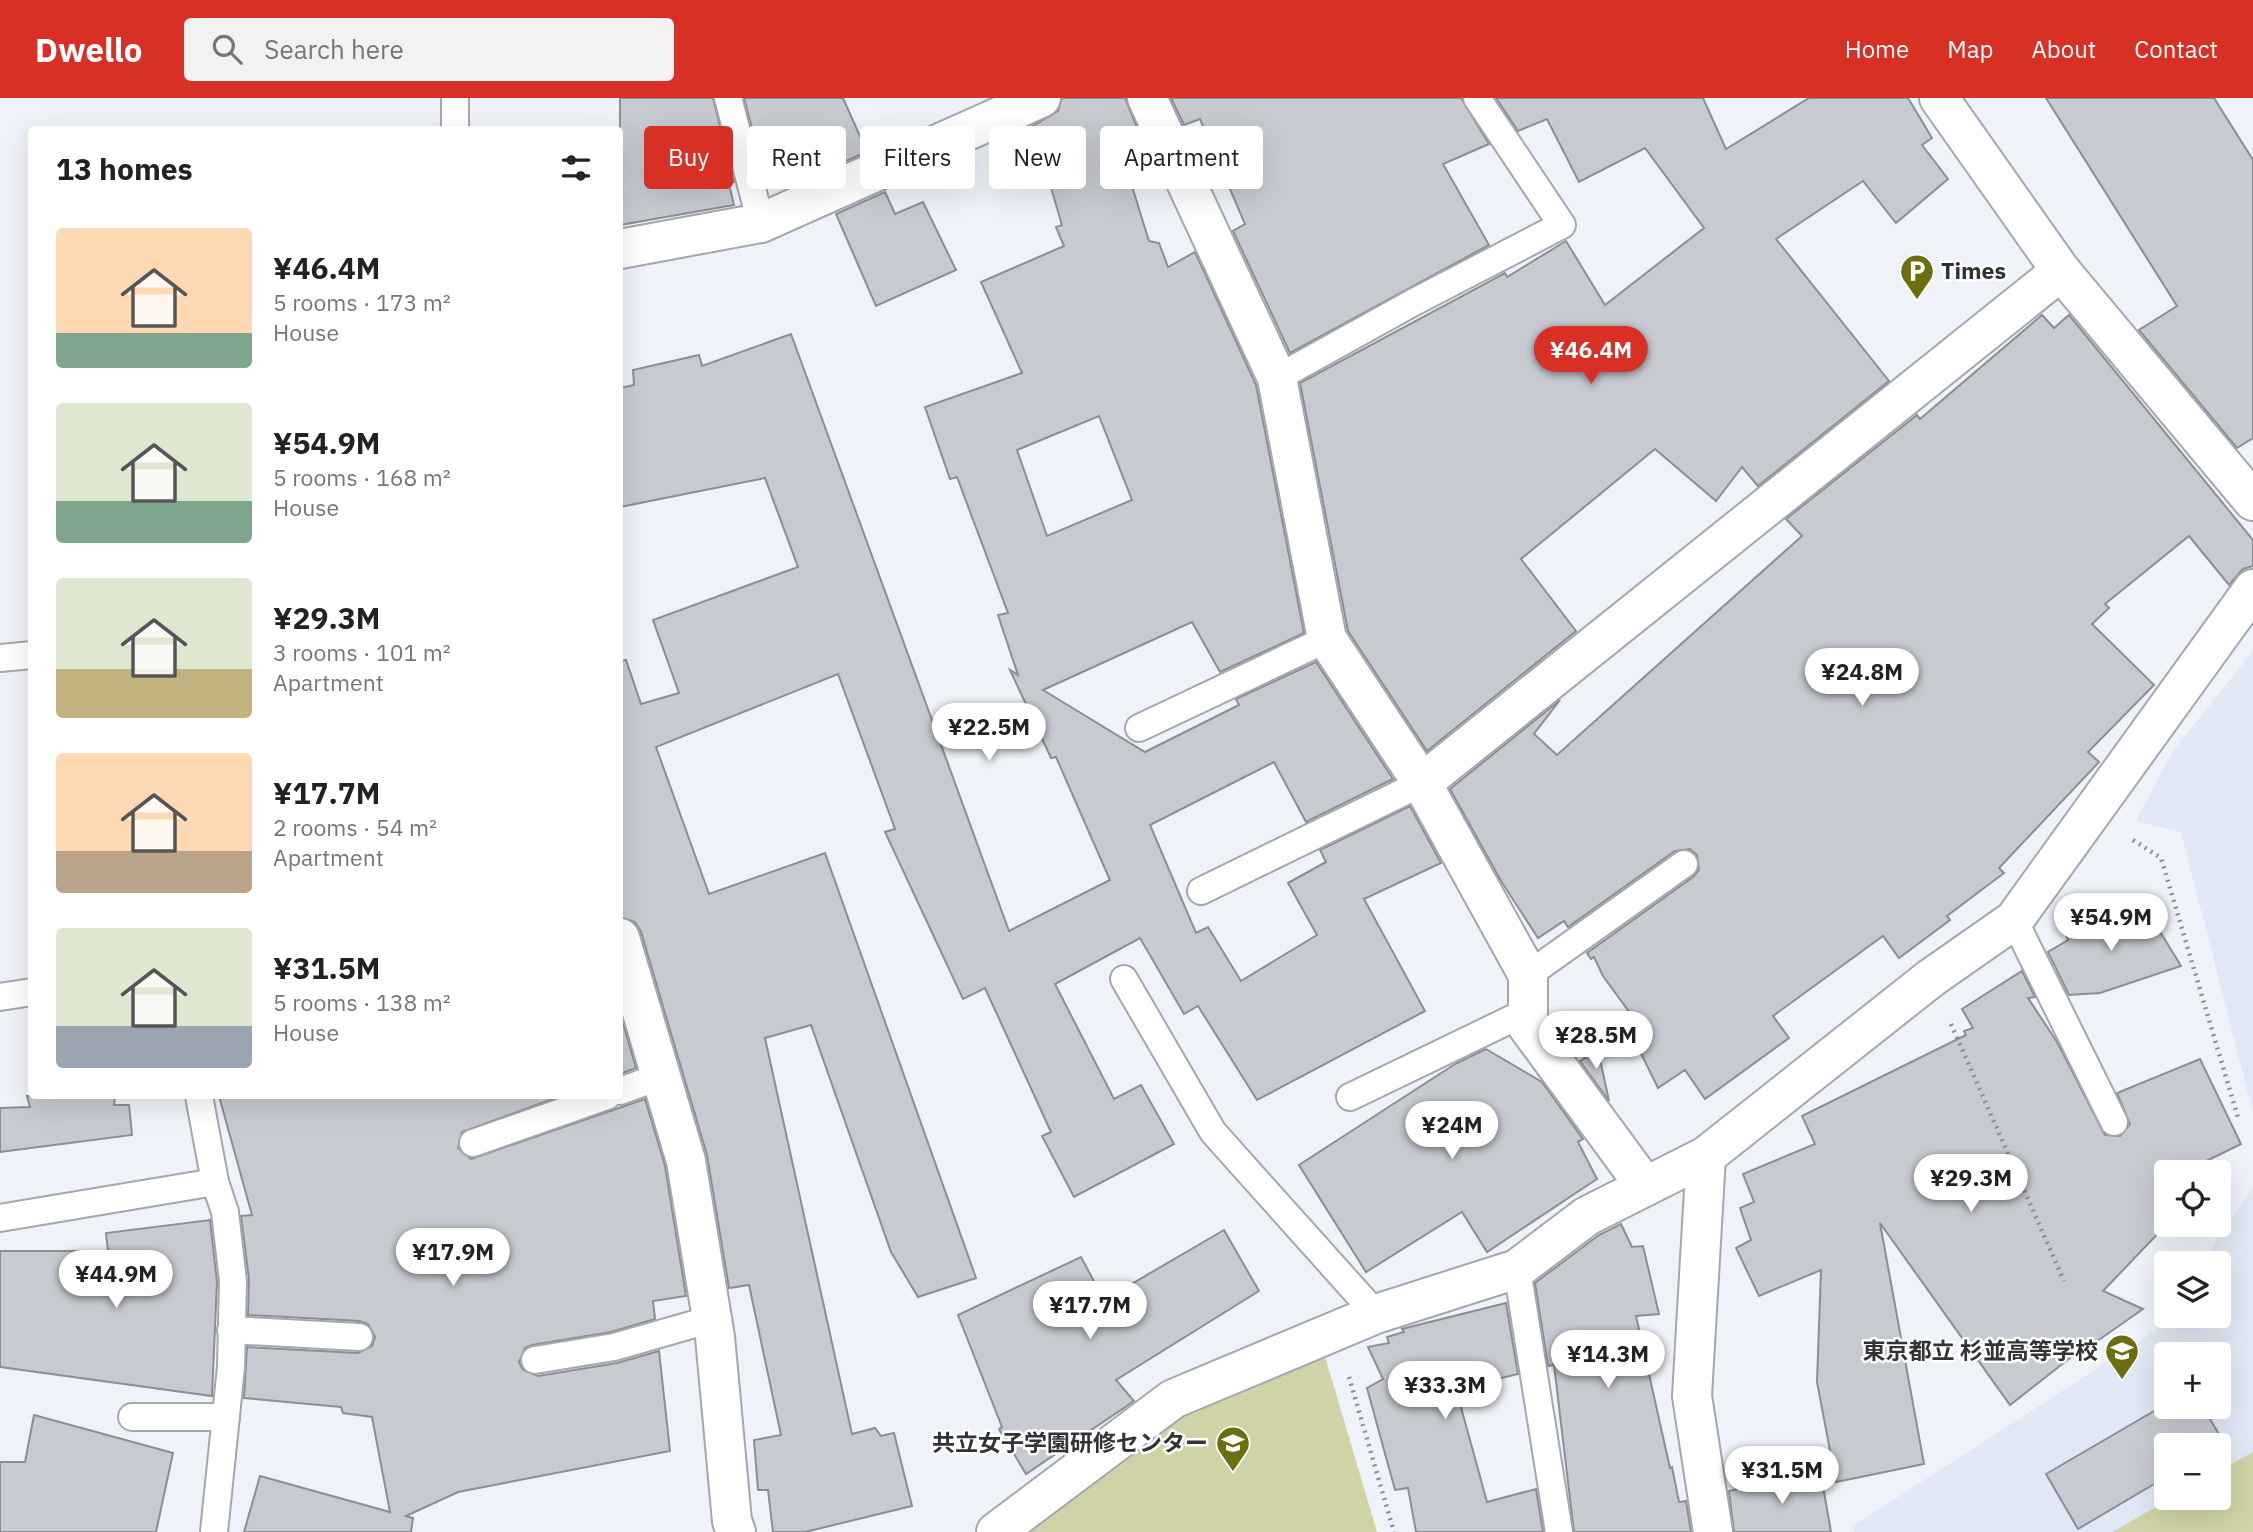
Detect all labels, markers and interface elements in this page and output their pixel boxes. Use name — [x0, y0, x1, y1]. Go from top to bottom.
search box — [184, 18, 674, 81]
text: Dwello — [35, 28, 142, 71]
icon: search — [208, 30, 246, 68]
text: Search here — [264, 32, 404, 66]
text: Home — [1845, 33, 1909, 65]
text: Map — [1947, 33, 1993, 65]
text: About — [2031, 33, 2096, 65]
text: Contact — [2134, 33, 2218, 65]
chip: Buy — [644, 126, 733, 189]
chip: Rent — [747, 126, 846, 189]
chip: Filters — [860, 126, 975, 189]
chip: New — [989, 126, 1086, 189]
chip: Apartment — [1100, 126, 1263, 189]
text: 13 homes — [56, 149, 193, 188]
icon: filters — [557, 149, 595, 187]
text: ¥46.4M — [273, 248, 380, 287]
parking icon: Times — [1898, 252, 1936, 301]
place label: Times — [1941, 255, 2006, 285]
icon: home — [112, 256, 196, 340]
text: 5 rooms · 173 m² — [273, 287, 451, 317]
text: House — [273, 317, 339, 347]
pin: ¥46.4M — [1534, 327, 1648, 386]
text: ¥46.4M — [1550, 334, 1632, 364]
text: ¥54.9M — [273, 423, 380, 462]
icon: home — [112, 431, 196, 515]
text: 5 rooms · 168 m² — [273, 462, 451, 492]
text: House — [273, 492, 339, 522]
text: ¥29.3M — [273, 598, 380, 637]
icon: home — [112, 606, 196, 690]
text: 3 rooms · 101 m² — [273, 637, 451, 667]
pin: ¥24.8M — [1805, 648, 1919, 708]
text: ¥24.8M — [1821, 656, 1903, 686]
text: Apartment — [273, 667, 384, 697]
pin: ¥22.5M — [932, 704, 1046, 763]
text: ¥22.5M — [948, 711, 1030, 741]
text: ¥17.7M — [273, 773, 380, 812]
icon: home — [112, 781, 196, 865]
text: 2 rooms · 54 m² — [273, 812, 437, 842]
text: Apartment — [273, 842, 384, 872]
pin: ¥54.9M — [2054, 894, 2168, 953]
text: ¥54.9M — [2070, 901, 2152, 931]
text: ¥31.5M — [273, 948, 380, 987]
icon: home — [112, 956, 196, 1040]
text: 5 rooms · 138 m² — [273, 987, 451, 1017]
pin: ¥28.5M — [1539, 1012, 1653, 1071]
text: House — [273, 1017, 339, 1047]
text: ¥28.5M — [1555, 1019, 1637, 1049]
pin: ¥24M — [1411, 1102, 1493, 1161]
text: ¥24M — [1421, 1109, 1483, 1139]
pin: ¥29.3M — [1914, 1154, 2028, 1214]
map controls — [2154, 1160, 2231, 1510]
button: locate — [2154, 1160, 2231, 1237]
text: ¥29.3M — [1930, 1162, 2012, 1192]
pin: ¥17.9M — [396, 1228, 510, 1288]
text: ¥17.9M — [412, 1236, 494, 1266]
pin: ¥44.9M — [59, 1250, 173, 1310]
button: layers — [2154, 1251, 2231, 1328]
text: ¥44.9M — [75, 1258, 157, 1288]
pin: ¥17.7M — [1033, 1282, 1147, 1341]
text: ¥17.7M — [1049, 1289, 1131, 1319]
pin: ¥14.3M — [1551, 1330, 1665, 1390]
school or university icon: 東京都立 杉並高等学校 — [2103, 1332, 2141, 1381]
place label: 東京都立 杉並高等学校 — [1863, 1335, 2098, 1365]
text: ¥14.3M — [1567, 1338, 1649, 1368]
button: + — [2154, 1342, 2231, 1419]
pin: ¥33.3M — [1388, 1362, 1502, 1421]
text: ¥33.3M — [1404, 1369, 1486, 1399]
school or university icon: 共立女子学園研修センター — [1214, 1424, 1252, 1473]
place label: 共立女子学園研修センター — [932, 1427, 1208, 1457]
button: − — [2154, 1433, 2231, 1510]
pin: ¥31.5M — [1725, 1446, 1839, 1506]
text: ¥31.5M — [1741, 1454, 1823, 1484]

